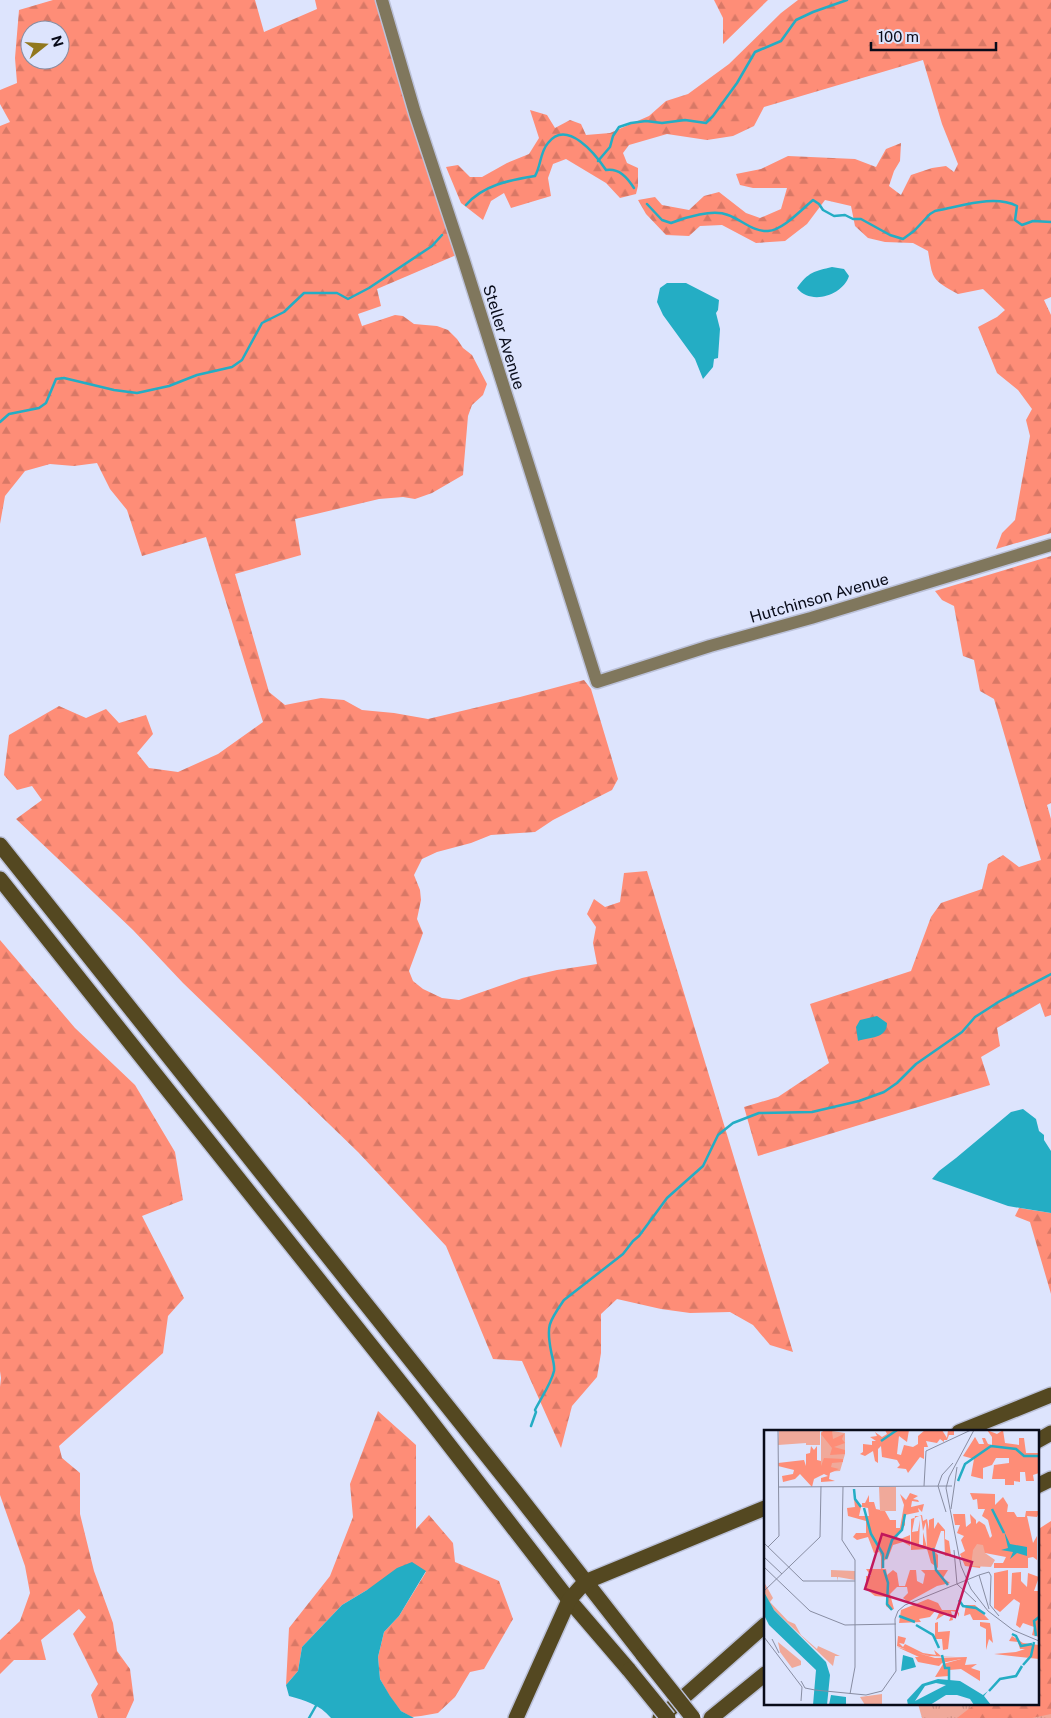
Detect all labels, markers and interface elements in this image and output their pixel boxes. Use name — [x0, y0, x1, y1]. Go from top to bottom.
north arrow — [20, 20, 70, 70]
scale bar — [871, 20, 996, 52]
text: 100 m — [878, 28, 919, 45]
text: N — [48, 34, 67, 49]
street label: Steller Avenue — [479, 282, 529, 392]
street label: Hutchinson Avenue — [747, 569, 891, 627]
inset map — [764, 1430, 1038, 1706]

